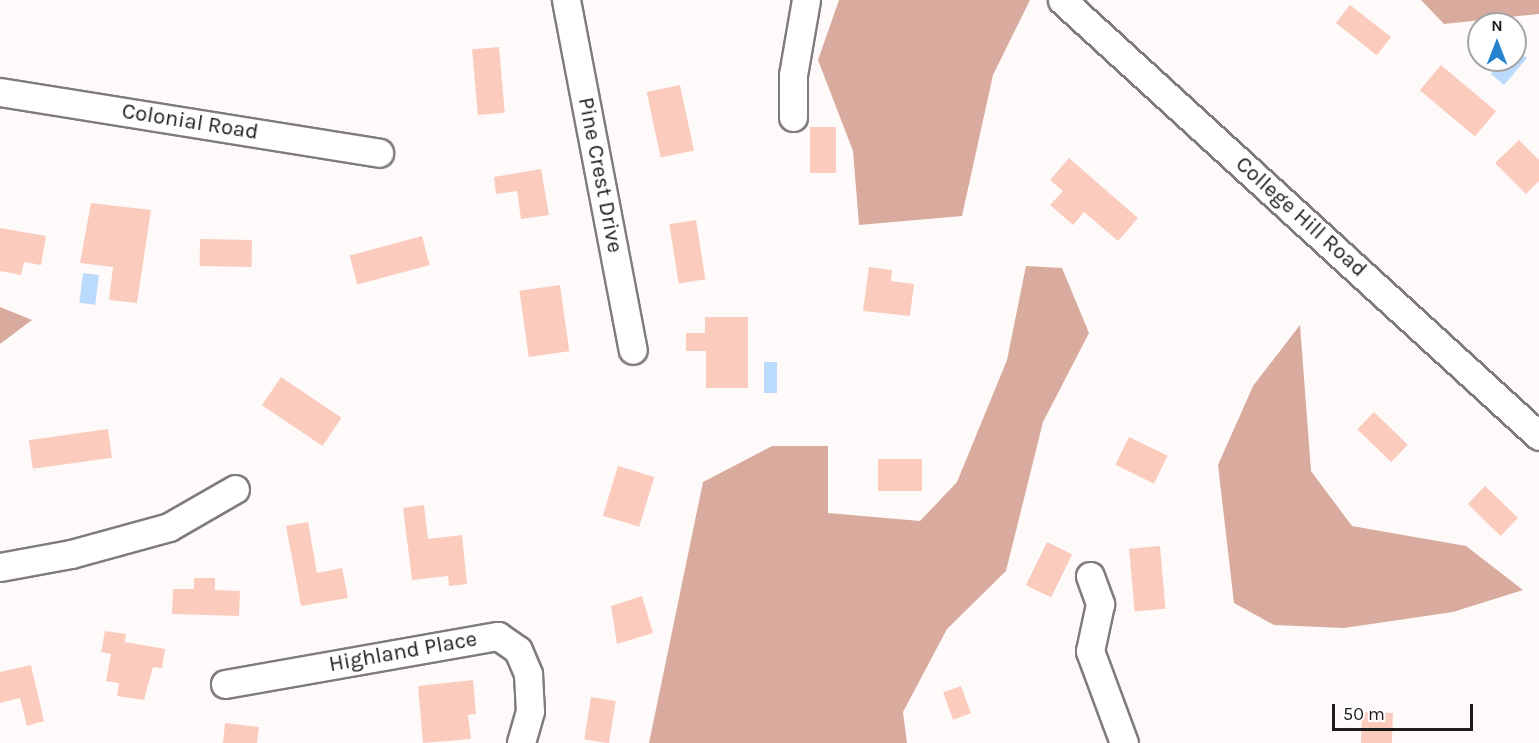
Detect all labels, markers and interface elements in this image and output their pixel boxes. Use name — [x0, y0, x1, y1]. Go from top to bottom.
north arrow — [1467, 12, 1527, 72]
text: N — [1491, 16, 1503, 35]
street label: Pine Crest Drive — [572, 95, 628, 255]
street label: Colonial Road — [120, 98, 260, 146]
street label: College Hill Road — [1230, 151, 1372, 283]
street label: Highland Place — [327, 626, 479, 678]
scale bar — [1335, 692, 1476, 730]
text: 50 m — [1343, 703, 1385, 725]

